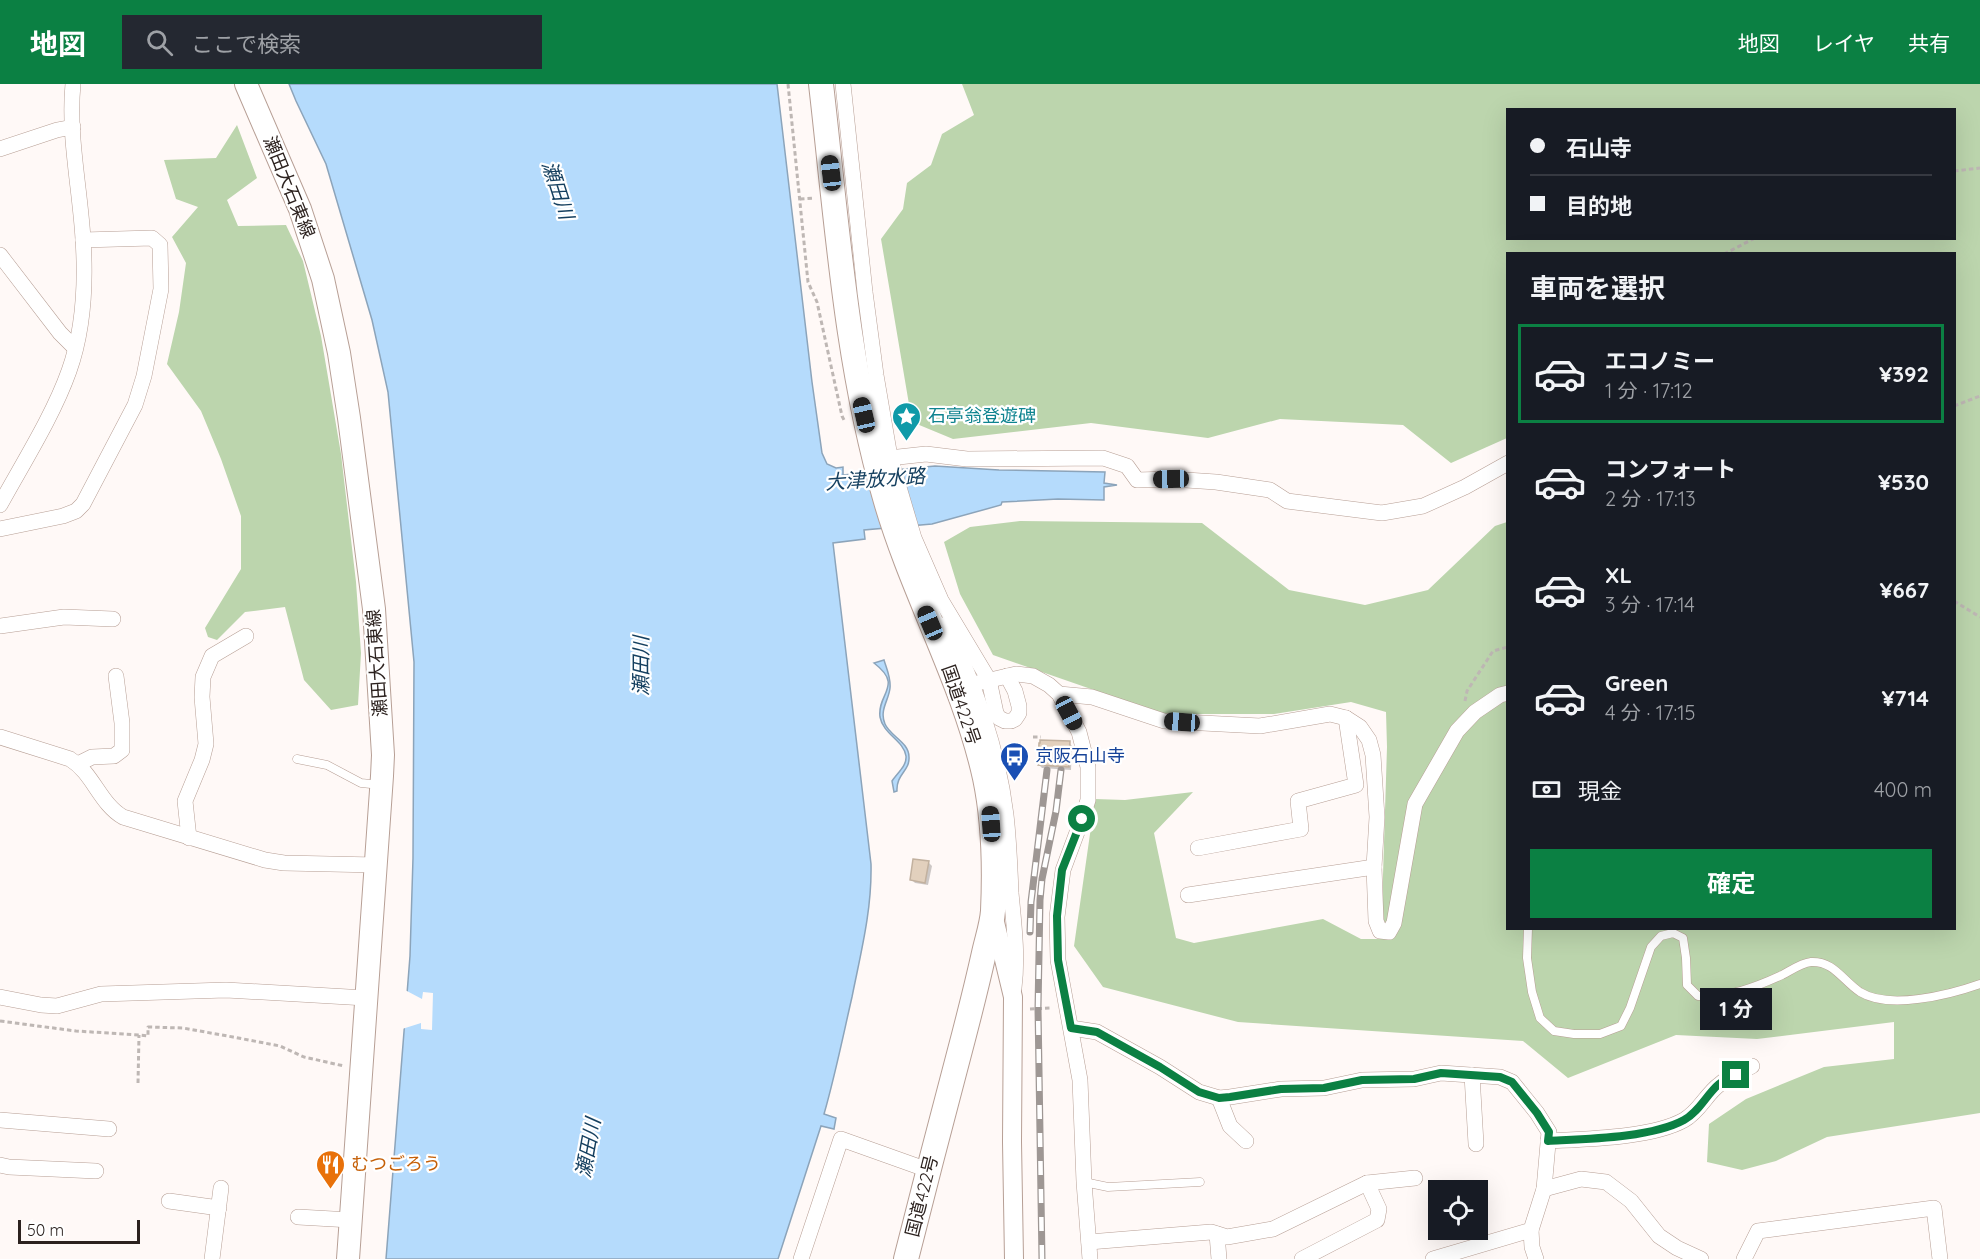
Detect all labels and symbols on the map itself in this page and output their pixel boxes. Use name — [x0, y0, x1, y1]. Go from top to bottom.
street label: 瀬田大石東線 — [259, 132, 320, 241]
car — [820, 154, 842, 192]
water label: 瀬田川 — [537, 157, 580, 224]
car — [851, 395, 877, 435]
place icon: 石亭翁登遊碑 — [891, 400, 923, 442]
place label: 石亭翁登遊碑 — [928, 404, 1036, 427]
water label: 大津放水路 — [824, 462, 928, 494]
car — [1153, 470, 1189, 488]
car — [915, 603, 945, 643]
street label: 瀬田大石東線 — [361, 608, 392, 718]
water label: 瀬田川 — [628, 634, 653, 696]
street label: 国道422号 — [937, 662, 986, 748]
car — [1053, 693, 1085, 733]
car — [1163, 712, 1201, 732]
bus stop icon: 京阪石山寺 — [998, 740, 1030, 782]
place label: 京阪石山寺 — [1035, 744, 1125, 767]
car — [981, 805, 1001, 843]
route start — [1068, 805, 1095, 832]
callout: 1 分 — [1700, 988, 1772, 1030]
route end — [1722, 1061, 1749, 1088]
water label: 瀬田川 — [570, 1114, 605, 1180]
restaurant icon: むつごろう — [314, 1148, 346, 1190]
place label: むつごろう — [351, 1152, 441, 1175]
street label: 国道422号 — [900, 1153, 943, 1239]
scale bar — [18, 1217, 140, 1244]

